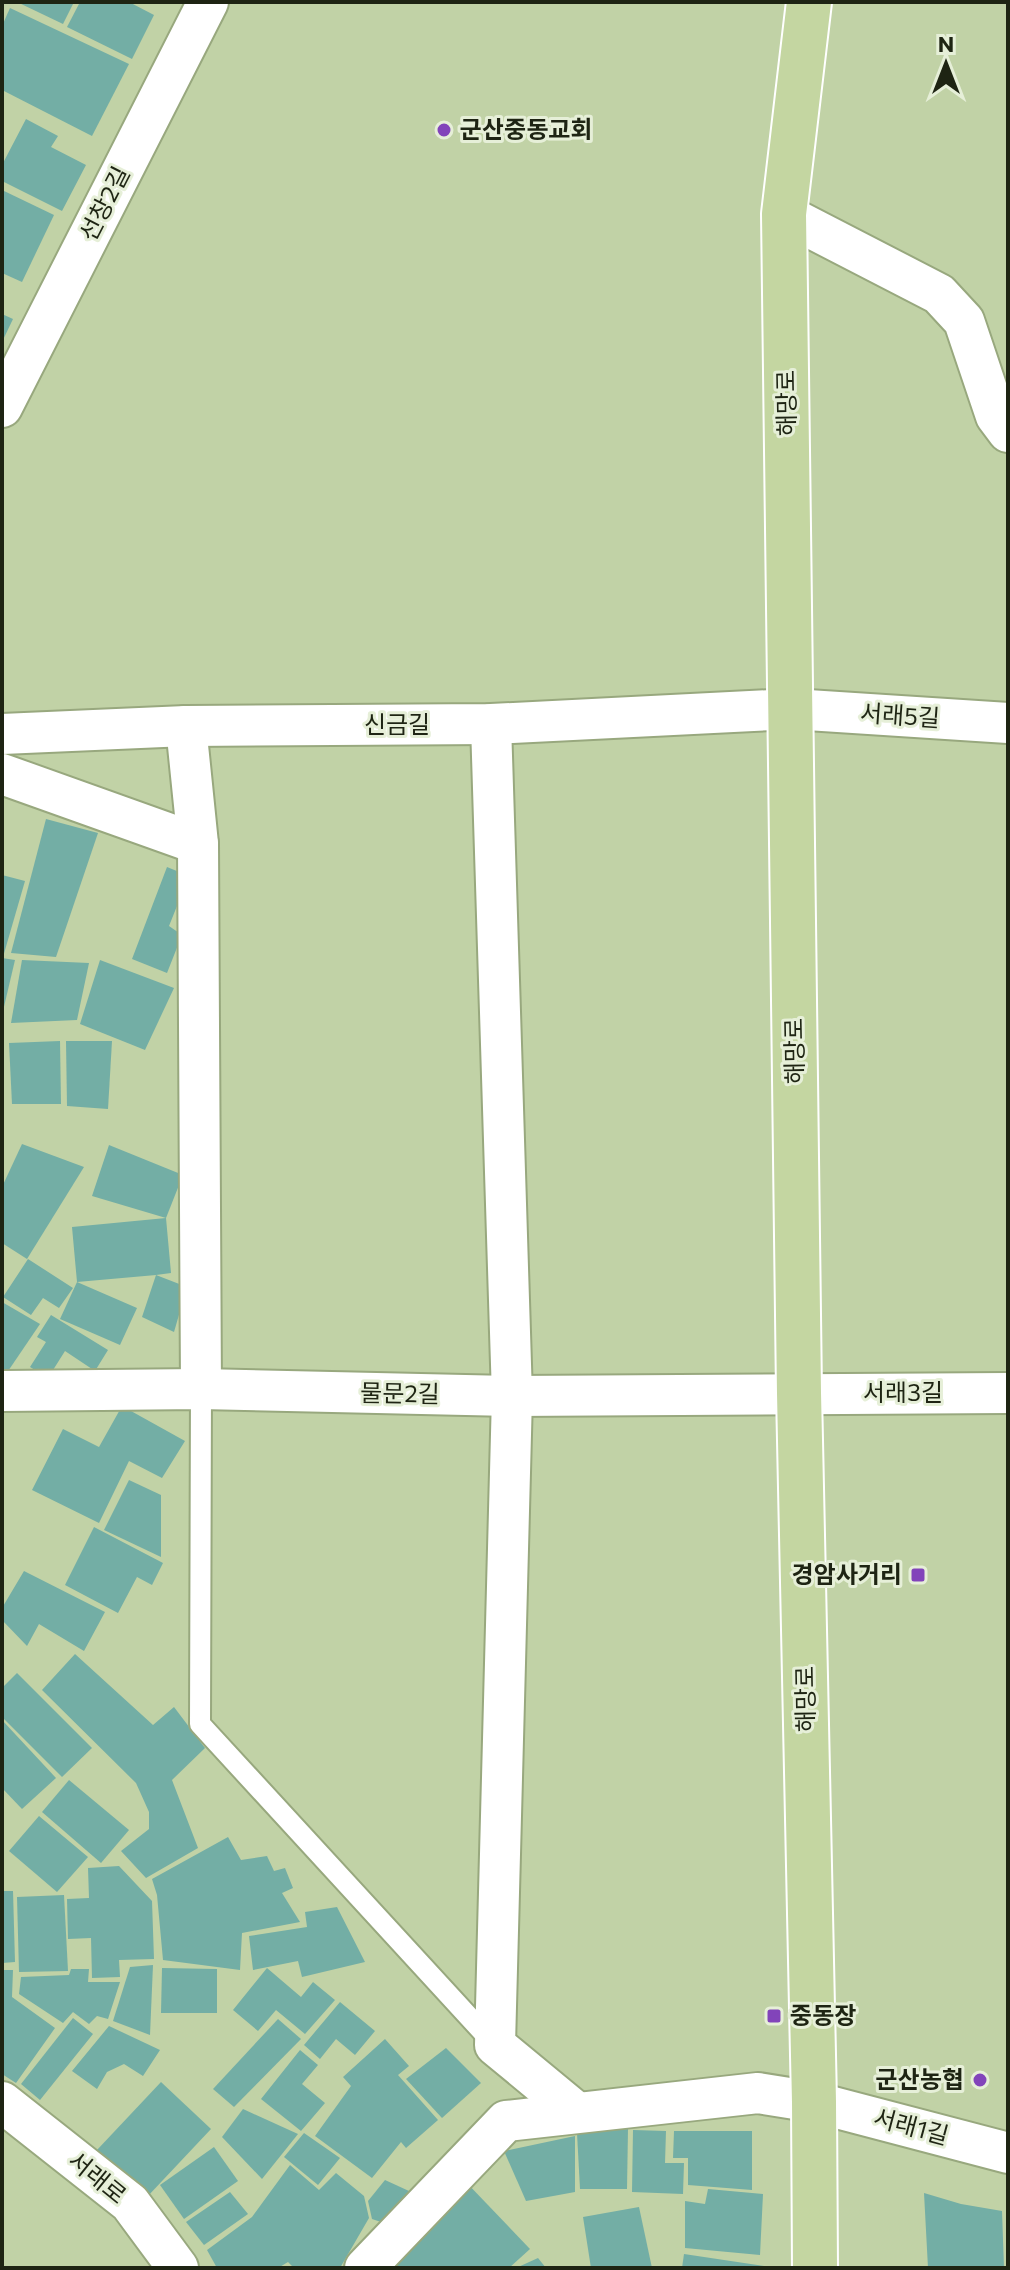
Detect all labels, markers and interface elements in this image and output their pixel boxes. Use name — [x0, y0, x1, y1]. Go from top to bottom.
north arrow — [906, 24, 986, 104]
text: N — [938, 30, 954, 57]
place label: 군산중동교회 — [460, 114, 592, 143]
marker: 군산중동교회 — [435, 121, 453, 139]
street label: 선창2길 — [73, 161, 135, 245]
street label: 해망로 — [770, 370, 801, 436]
street label: 서래5길 — [859, 697, 941, 732]
street label: 신금길 — [364, 709, 430, 738]
street label: 해망로 — [778, 1018, 809, 1084]
street label: 물문2길 — [360, 1377, 440, 1408]
street label: 서래3길 — [863, 1377, 943, 1406]
place label: 경암사거리 — [792, 1559, 902, 1588]
marker: 경암사거리 — [909, 1566, 927, 1584]
street label: 해망로 — [789, 1666, 820, 1732]
place label: 중동장 — [790, 2000, 856, 2029]
marker: 중동장 — [765, 2007, 783, 2025]
place label: 군산농협 — [876, 2064, 964, 2093]
marker: 군산농협 — [971, 2071, 989, 2089]
street label: 서래1길 — [871, 2102, 952, 2149]
street label: 서래로 — [63, 2145, 133, 2209]

